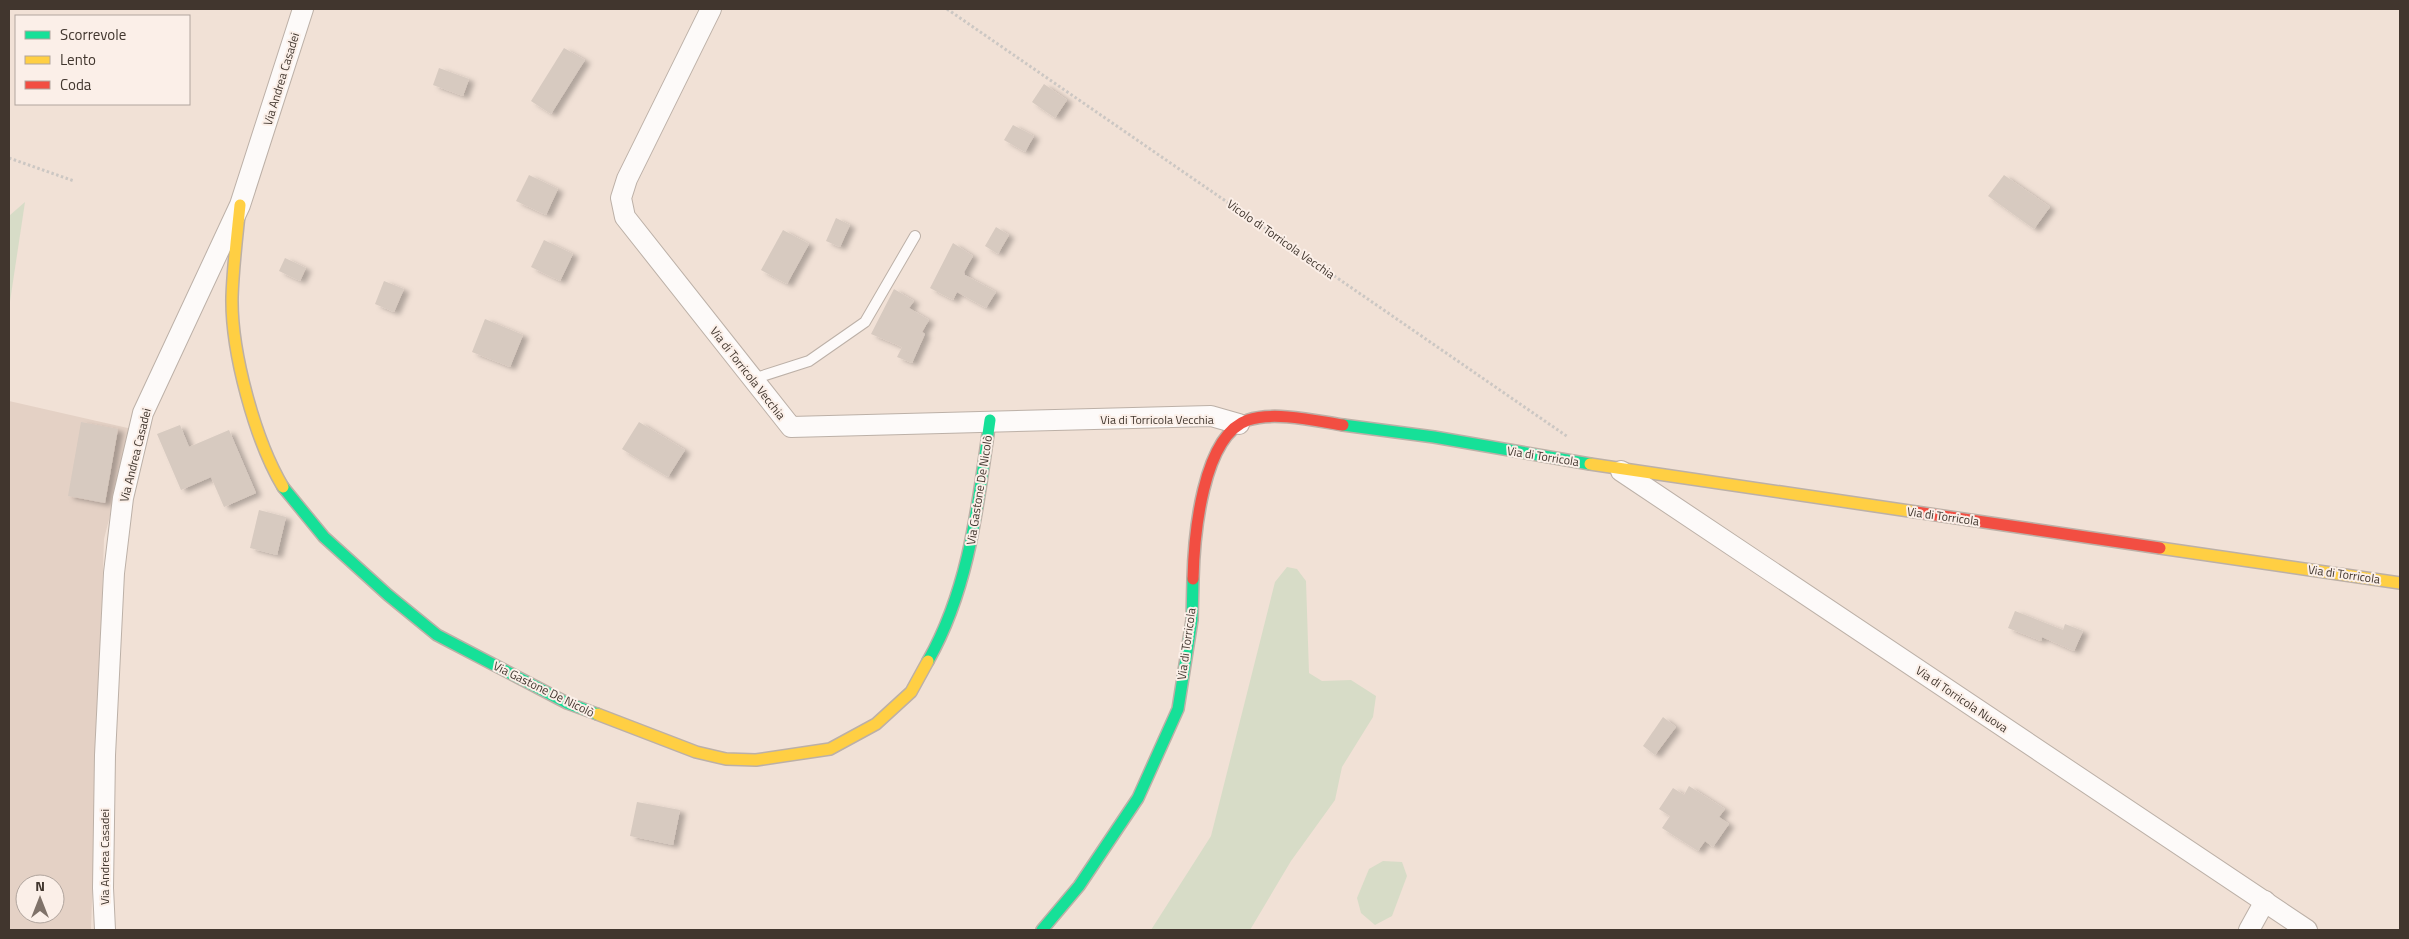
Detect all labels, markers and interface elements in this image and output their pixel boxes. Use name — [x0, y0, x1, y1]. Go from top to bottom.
legend — [15, 15, 190, 105]
text: Scorrevole — [60, 23, 126, 46]
street label: Via Andrea Casadei — [258, 30, 304, 128]
text: Lento — [60, 48, 96, 71]
text: Coda — [60, 73, 92, 96]
street label: Vicolo di Torricola Vecchia — [1223, 195, 1339, 283]
street label: Via di Torricola Vecchia — [706, 322, 790, 424]
street label: Via Andrea Casadei — [114, 406, 156, 504]
street label: Via di Torricola Vecchia — [1100, 410, 1214, 429]
street label: Via Gastone De Nicolò — [961, 434, 997, 546]
street label: Via di Torricola — [1506, 441, 1580, 471]
street label: Via di Torricola — [1906, 502, 1980, 530]
street label: Via di Torricola — [2307, 560, 2381, 588]
street label: Via di Torricola — [1172, 607, 1200, 681]
street label: Via Gastone De Nicolò — [490, 656, 598, 722]
street label: Via di Torricola Nuova — [1912, 661, 2012, 737]
street label: Via Andrea Casadei — [95, 809, 114, 905]
north arrow — [15, 874, 65, 924]
text: N — [35, 875, 45, 896]

